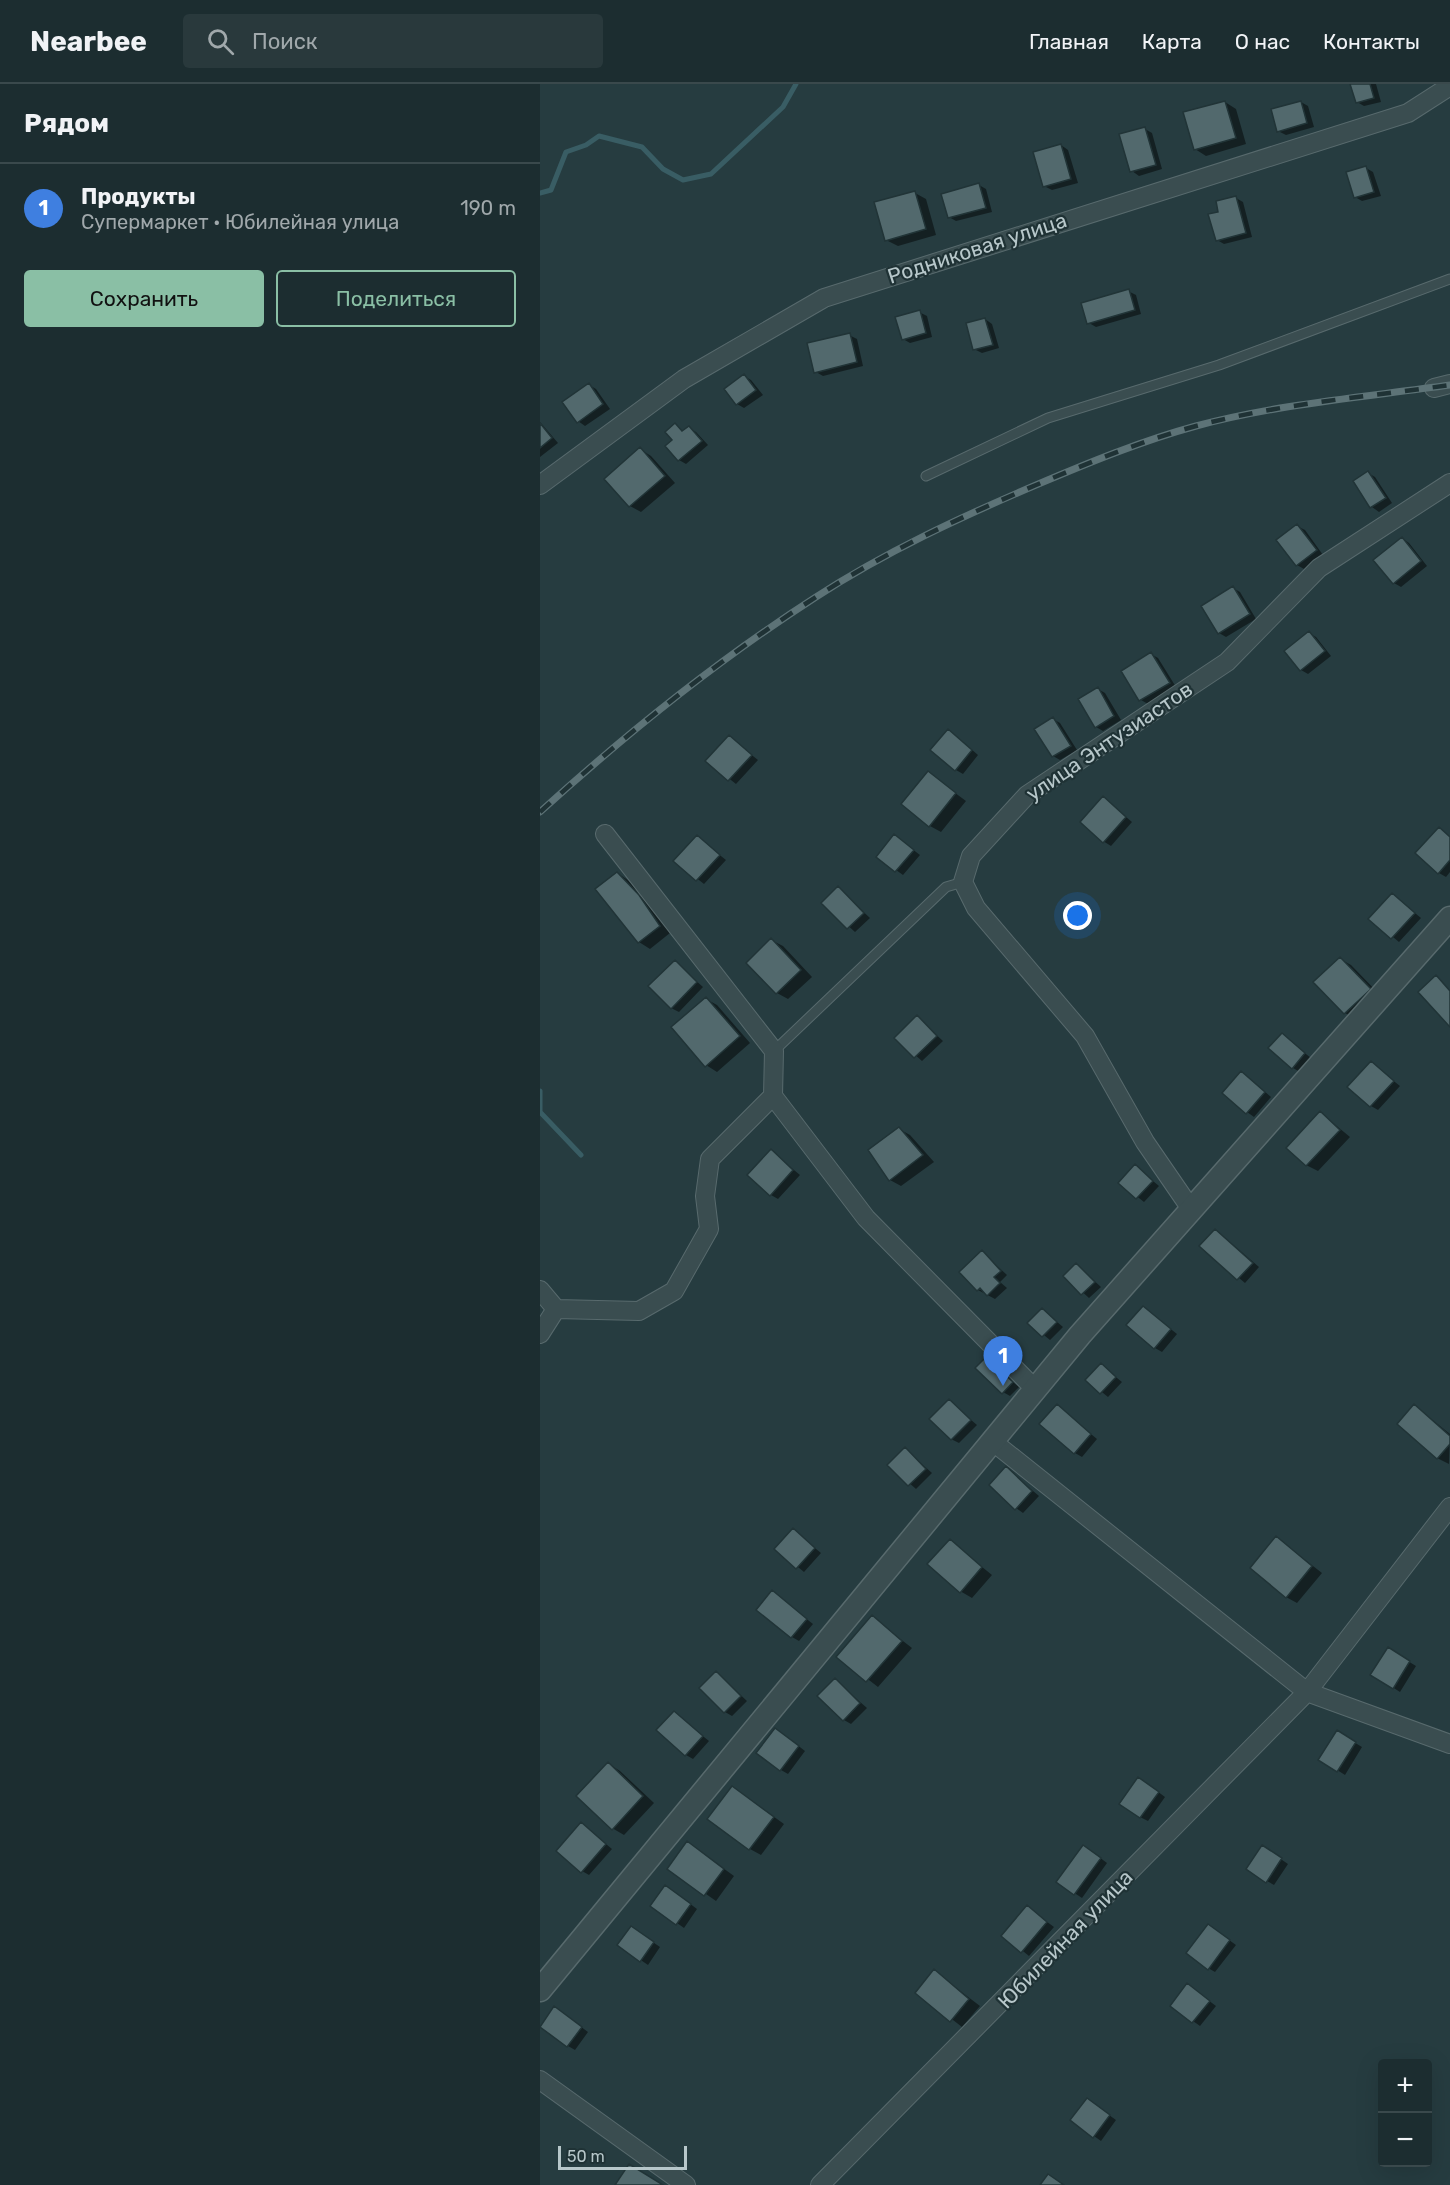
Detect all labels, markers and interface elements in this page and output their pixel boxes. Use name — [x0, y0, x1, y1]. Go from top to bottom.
search box — [183, 14, 603, 68]
text: Nearbee — [30, 25, 147, 58]
icon: search — [204, 25, 237, 58]
text: Поиск — [252, 28, 318, 55]
text: Главная — [1029, 29, 1109, 54]
text: Карта — [1142, 29, 1202, 54]
text: О нас — [1235, 29, 1290, 54]
text: Контакты — [1323, 29, 1420, 54]
text: Рядом — [24, 108, 109, 139]
text: Продукты — [81, 183, 196, 210]
text: 1 — [39, 196, 48, 220]
text: 190 m — [460, 196, 516, 220]
street label: Родниковая улица — [884, 207, 1070, 289]
text: Супермаркет · Юбилейная улица — [81, 210, 399, 234]
button: Сохранить — [24, 270, 264, 327]
button: Поделиться — [276, 270, 516, 327]
street label: улица Энтузиастов — [1021, 676, 1197, 806]
your location — [1063, 901, 1092, 930]
pin: 1 — [984, 1336, 1022, 1386]
street label: Юбилейная улица — [992, 1864, 1138, 2014]
map controls — [1378, 2059, 1432, 2167]
button: + — [1378, 2059, 1432, 2113]
button: − — [1378, 2113, 1432, 2167]
scale bar — [558, 2143, 687, 2170]
text: 50 m — [567, 2147, 605, 2166]

